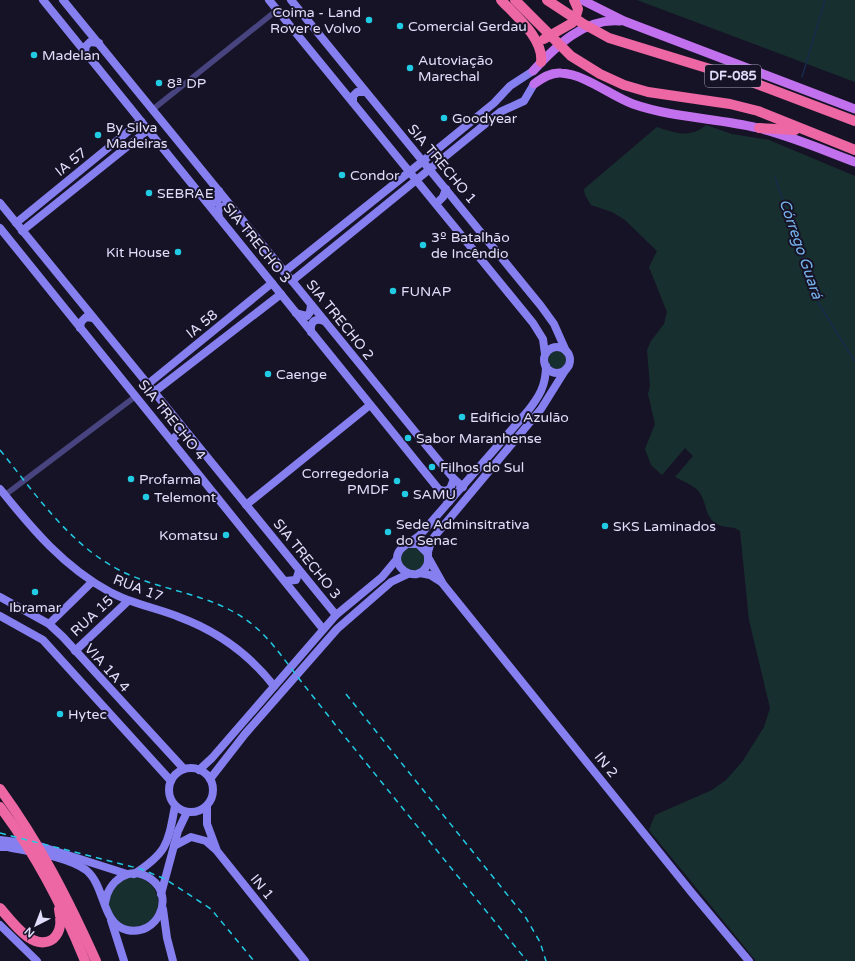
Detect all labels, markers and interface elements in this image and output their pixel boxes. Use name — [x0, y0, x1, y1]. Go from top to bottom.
place label: Coima - Land Rover e Volvo — [270, 4, 361, 37]
marker: Coima - Land Rover e Volvo — [364, 15, 374, 25]
place label: Comercial Gerdau — [408, 18, 527, 35]
marker: Comercial Gerdau — [395, 21, 405, 31]
place label: Madelan — [42, 47, 100, 64]
marker: Madelan — [29, 50, 39, 60]
place label: Autoviação Marechal — [418, 52, 493, 85]
marker: Autoviação Marechal — [405, 63, 415, 73]
road number: DF-085 — [705, 65, 761, 87]
place label: 8ª DP — [167, 75, 206, 92]
marker: 8ª DP — [154, 78, 164, 88]
place label: Goodyear — [452, 110, 518, 127]
marker: Goodyear — [439, 113, 449, 123]
place label: By Silva Madeiras — [106, 119, 168, 152]
street label: SIA TRECHO 1 — [404, 121, 480, 207]
marker: By Silva Madeiras — [93, 130, 103, 140]
street label: IA 57 — [52, 144, 90, 180]
place label: Condor — [350, 167, 400, 184]
marker: Condor — [337, 170, 347, 180]
place label: SEBRAE — [157, 185, 214, 202]
marker: SEBRAE — [144, 188, 154, 198]
water label: Córrego Guará — [775, 197, 827, 302]
street label: SIA TRECHO 3 — [220, 200, 294, 286]
place label: 3º Batalhão de Incêndio — [431, 229, 510, 262]
marker: 3º Batalhão de Incêndio — [418, 240, 428, 250]
place label: Kit House — [106, 244, 170, 261]
marker: Kit House — [173, 247, 183, 257]
street label: SIA TRECHO 2 — [303, 277, 377, 363]
place label: FUNAP — [401, 283, 451, 300]
marker: FUNAP — [388, 286, 398, 296]
street label: IA 58 — [183, 306, 221, 342]
place label: Caenge — [276, 366, 327, 383]
marker: Caenge — [263, 369, 273, 379]
street label: SIA TRECHO 4 — [135, 377, 210, 464]
place label: Edificio Azulão — [470, 409, 569, 426]
marker: Edificio Azulão — [457, 412, 467, 422]
place label: Sabor Maranhense — [416, 430, 542, 447]
marker: Sabor Maranhense — [403, 433, 413, 443]
place label: Filhos do Sul — [440, 459, 524, 476]
marker: Filhos do Sul — [427, 462, 437, 472]
place label: Corregedoria PMDF — [302, 465, 389, 498]
place label: Profarma — [139, 471, 201, 488]
marker: Profarma — [126, 474, 136, 484]
marker: Corregedoria PMDF — [392, 476, 402, 486]
place label: SAMU — [413, 486, 456, 503]
place label: Telemont — [154, 489, 217, 506]
marker: SAMU — [400, 489, 410, 499]
marker: Telemont — [141, 492, 151, 502]
street label: SIA TRECHO 3 — [270, 516, 344, 602]
place label: Sede Adminsitrativa do Senac — [396, 516, 530, 549]
place label: SKS Laminados — [613, 518, 716, 535]
marker: SKS Laminados — [600, 521, 610, 531]
place label: Komatsu — [159, 527, 218, 544]
marker: Sede Adminsitrativa do Senac — [383, 527, 393, 537]
marker: Komatsu — [221, 530, 231, 540]
street label: RUA 17 — [111, 571, 165, 605]
marker: Ibramar — [30, 587, 40, 597]
street label: RUA 15 — [67, 592, 117, 640]
place label: Ibramar — [9, 599, 62, 616]
street label: VIA 1A 4 — [81, 640, 133, 696]
place label: Hytec — [68, 706, 107, 723]
marker: Hytec — [55, 709, 65, 719]
street label: IN 2 — [591, 749, 621, 781]
street label: IN 1 — [247, 871, 277, 903]
north arrow — [16, 905, 56, 945]
text: N — [22, 924, 37, 940]

